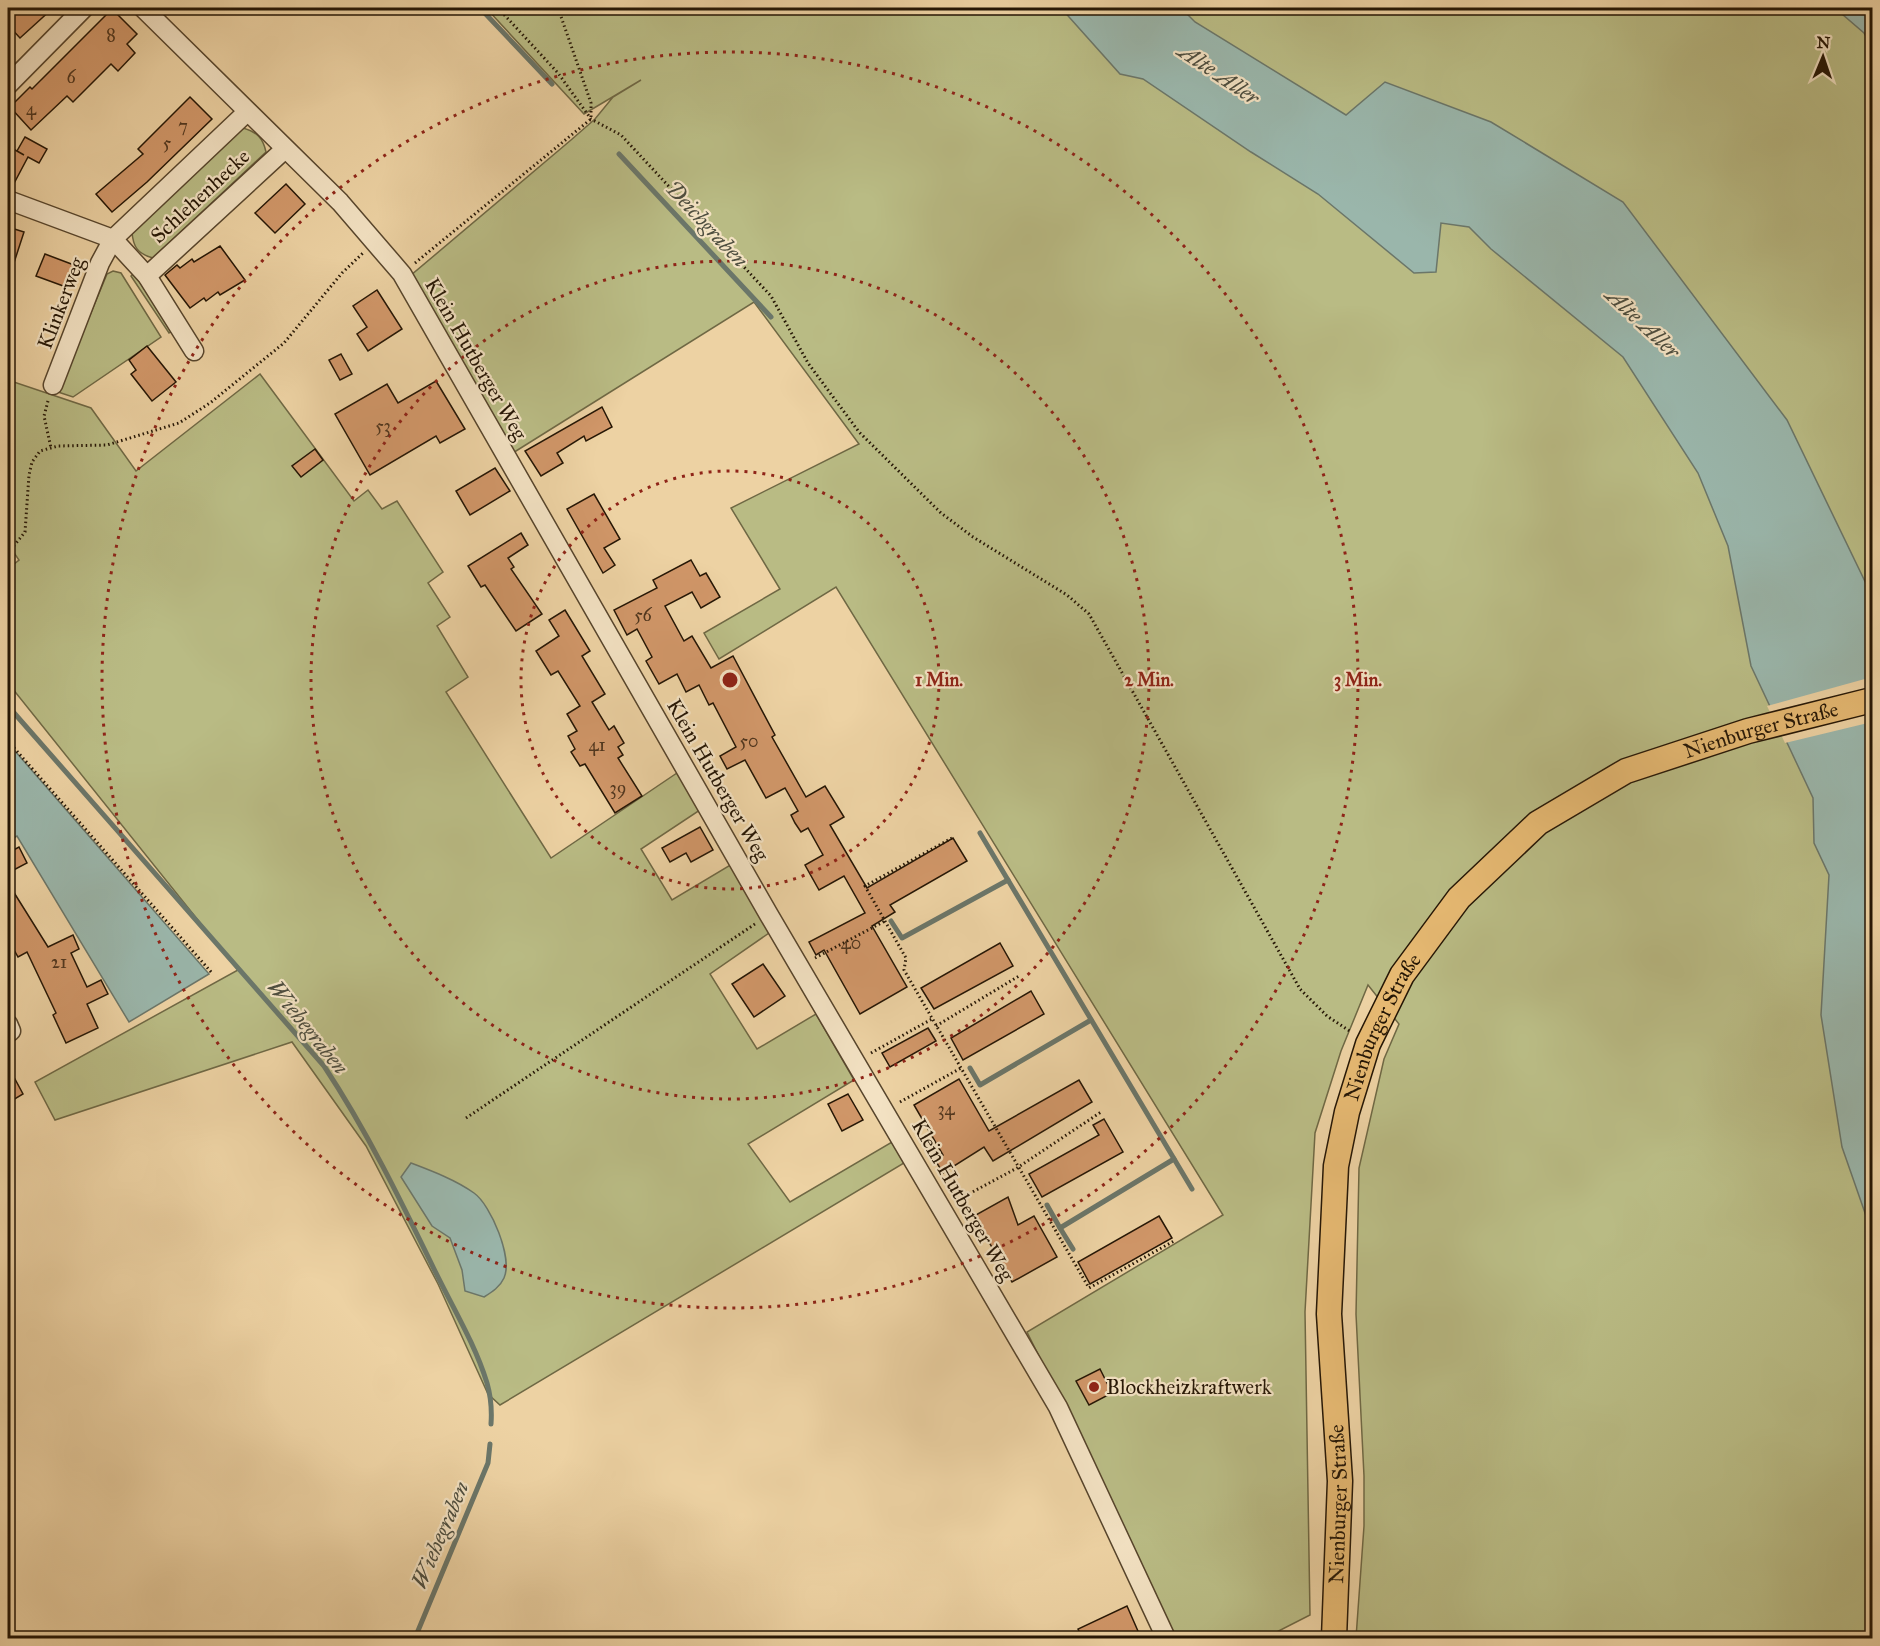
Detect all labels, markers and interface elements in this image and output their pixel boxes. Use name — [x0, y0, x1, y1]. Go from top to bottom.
house number: 8 — [106, 24, 116, 46]
north arrow — [1793, 27, 1853, 87]
text: N — [1816, 33, 1831, 52]
water label: Alte Aller — [1172, 36, 1266, 112]
house number: 6 — [66, 66, 76, 88]
house number: 4 — [26, 98, 37, 120]
house number: 7 — [178, 115, 188, 137]
house number: 5 — [163, 132, 172, 154]
street label: Schlehenhecke — [145, 143, 255, 249]
water label: Deichgraben — [660, 175, 754, 273]
street label: Klinkerweg — [32, 253, 90, 353]
street label: Klein Hutberger Weg — [419, 273, 533, 445]
water label: Alte Aller — [1599, 280, 1687, 366]
house number: 53 — [375, 415, 391, 437]
house number: 56 — [634, 604, 653, 626]
text: 1 Min. — [915, 669, 963, 691]
text: 2 Min. — [1124, 669, 1174, 691]
text: 3 Min. — [1334, 669, 1382, 692]
centre of rings — [720, 670, 740, 690]
street label: Klein Hutberger Weg — [661, 694, 775, 866]
street label: Nienburger Straße — [1680, 696, 1841, 764]
house number: 50 — [740, 730, 758, 752]
house number: 41 — [588, 734, 606, 756]
house number: 39 — [610, 777, 626, 799]
house number: 40 — [841, 932, 861, 954]
street label: Nienburger Straße — [1338, 948, 1427, 1104]
house number: 21 — [51, 951, 67, 973]
water label: Wiehegraben — [262, 974, 355, 1080]
house number: 34 — [937, 1098, 956, 1120]
street label: Klein Hutberger Weg — [906, 1114, 1020, 1286]
place label: Blockheizkraftwerk — [1106, 1374, 1272, 1400]
marker: Blockheizkraftwerk — [1087, 1380, 1101, 1394]
street label: Nienburger Straße — [1323, 1423, 1353, 1584]
water label: Wiehegraben — [405, 1477, 475, 1593]

